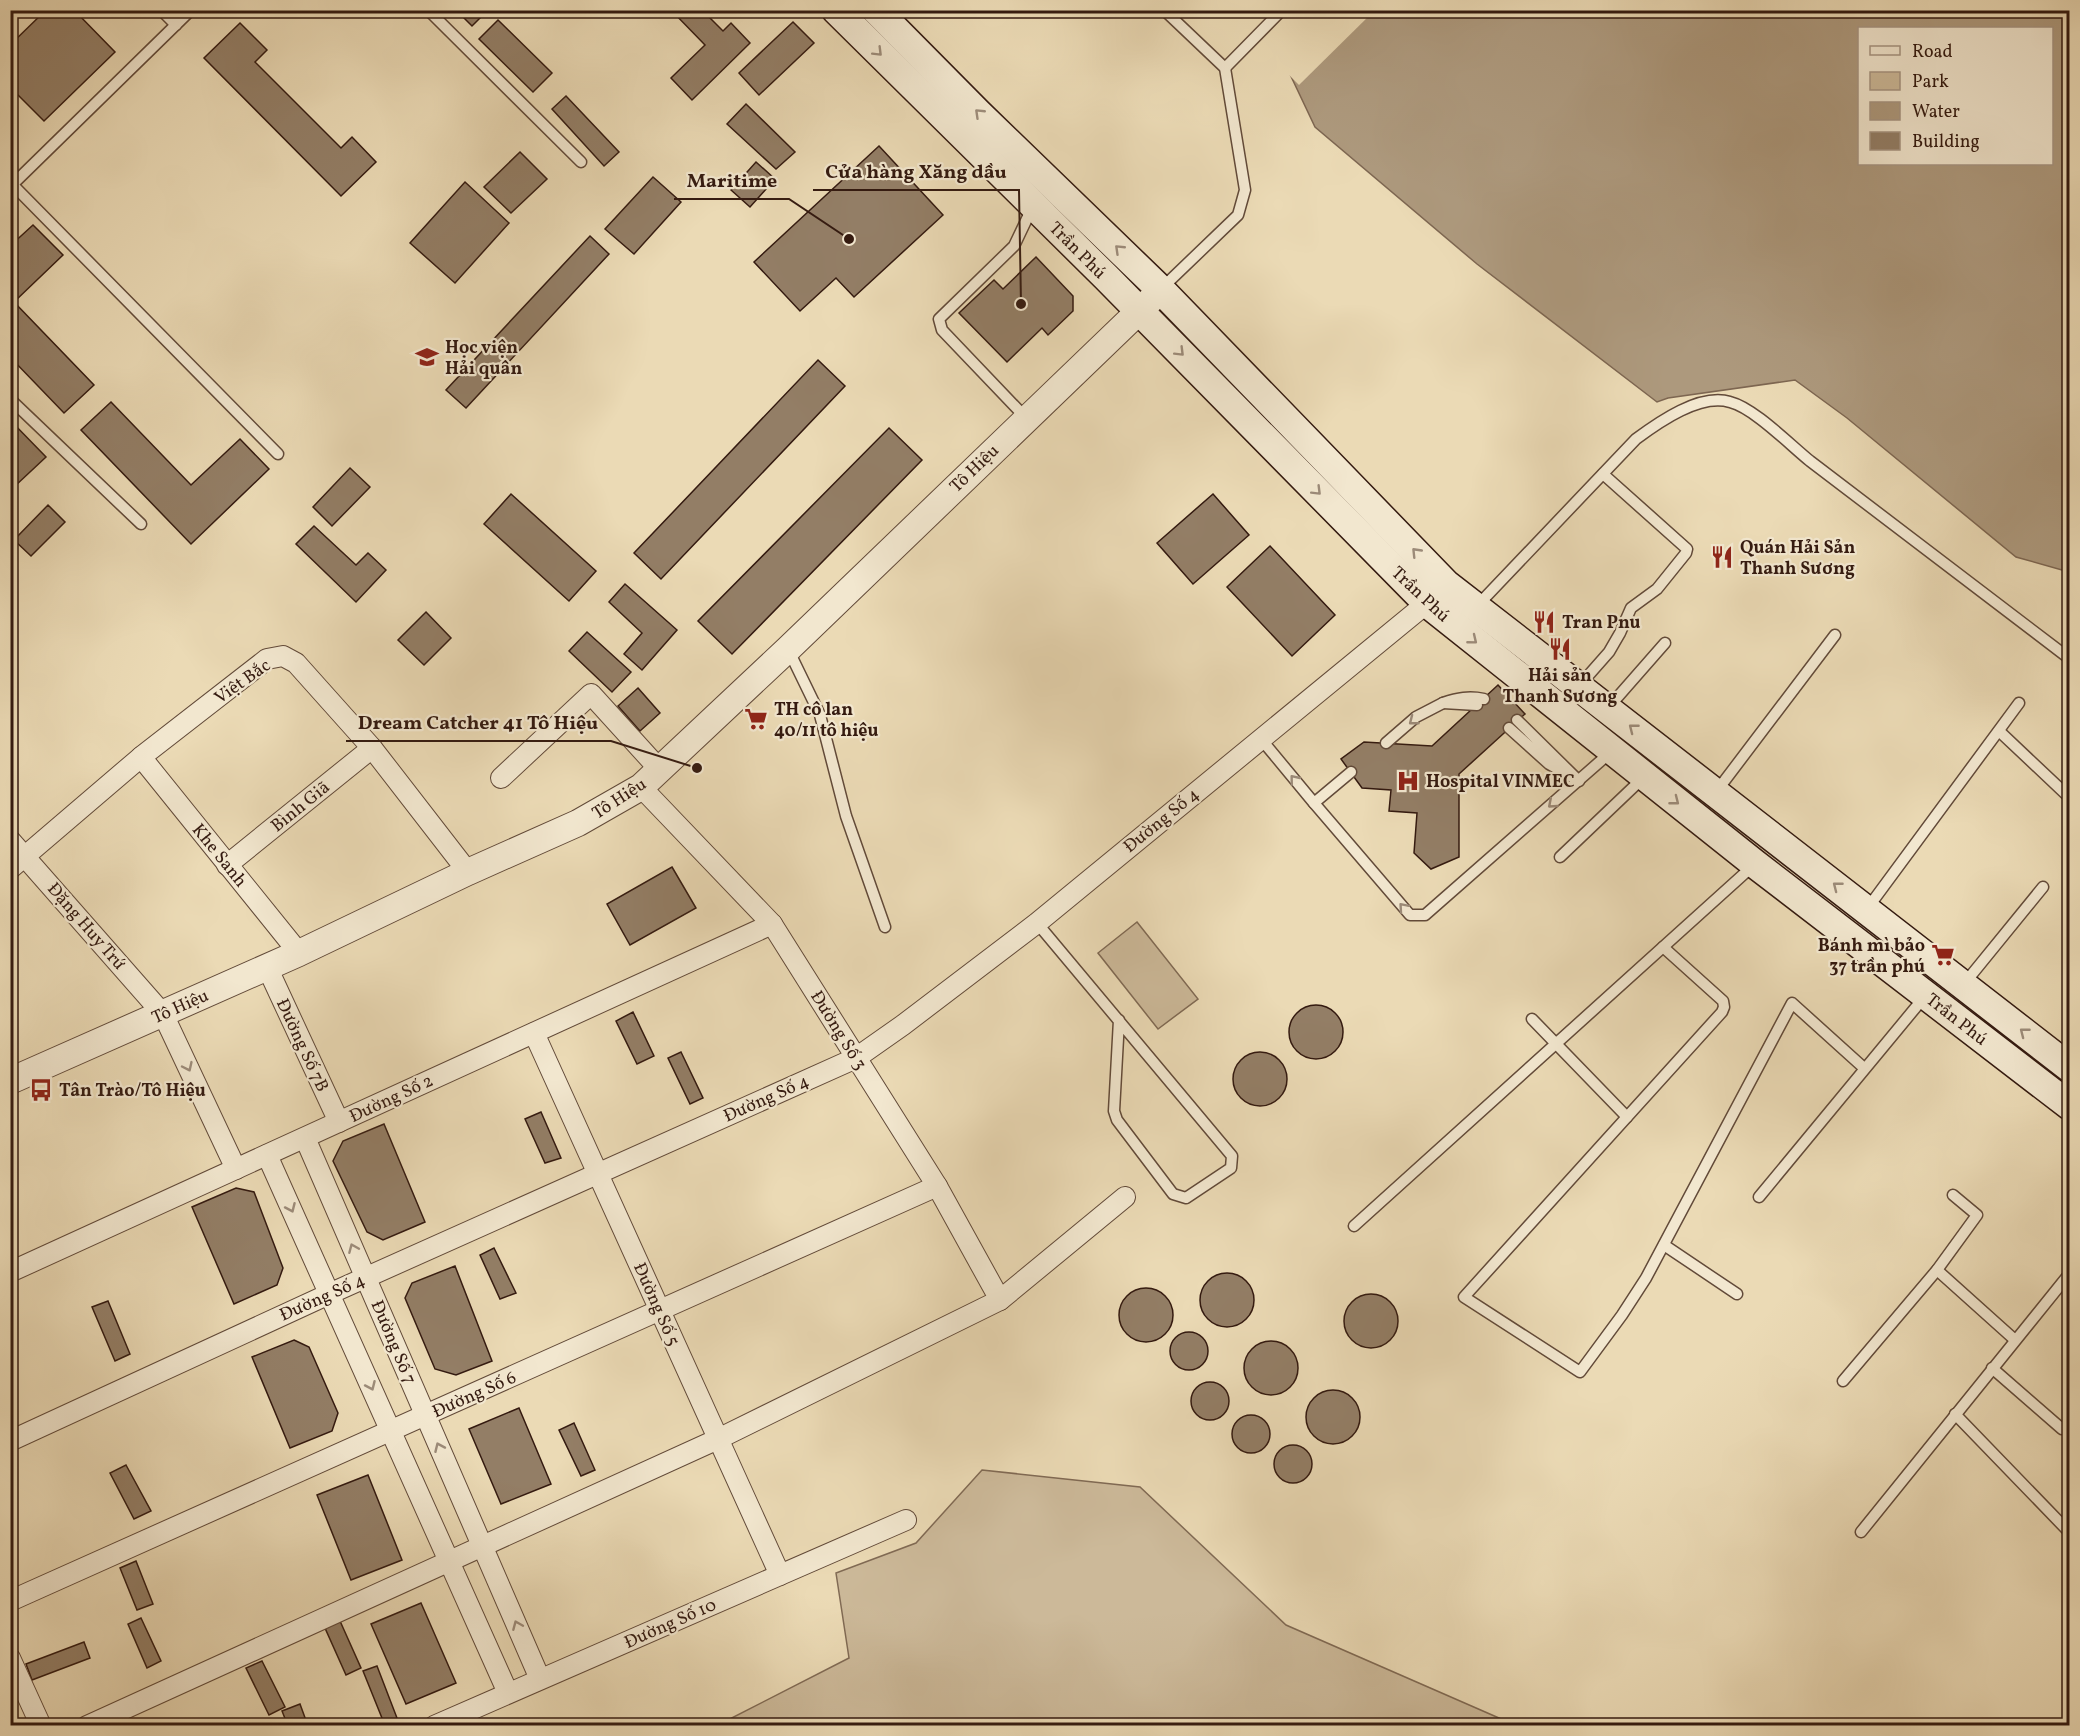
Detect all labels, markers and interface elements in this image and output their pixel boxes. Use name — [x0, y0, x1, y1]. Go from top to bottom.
legend — [1858, 27, 2053, 165]
text: Road — [1912, 40, 1953, 65]
one-way arrow — [870, 44, 881, 55]
text: Park — [1912, 70, 1949, 95]
text: Water — [1912, 100, 1960, 125]
one-way arrow — [975, 110, 986, 121]
text: Building — [1912, 130, 1980, 155]
callout: Cửa hàng Xăng dầu — [813, 152, 1019, 190]
text: Cửa hàng Xăng dầu — [825, 159, 1007, 187]
callout: Maritime — [674, 161, 789, 199]
text: Maritime — [687, 168, 777, 196]
street label: Trần Phú — [1043, 217, 1111, 285]
one-way arrow — [1115, 245, 1126, 256]
place label: Học viện Hải quân — [445, 336, 522, 382]
school or university icon: Học viện Hải quân — [414, 344, 440, 370]
one-way arrow — [1173, 346, 1184, 356]
street label: Tô Hiệu — [945, 439, 1005, 499]
one-way arrow — [1310, 485, 1321, 495]
place label: Quán Hải Sản Thanh Sương — [1740, 536, 1855, 582]
restaurant icon: Quán Hải Sản Thanh Sương — [1709, 544, 1735, 570]
one-way arrow — [1413, 549, 1424, 560]
street label: Trần Phú — [1385, 561, 1455, 629]
restaurant icon: Tran Pnu — [1531, 609, 1557, 635]
place label: Tran Pnu — [1562, 611, 1641, 636]
one-way arrow — [1466, 632, 1477, 643]
restaurant icon: Hải sản Thanh Sương — [1547, 636, 1573, 662]
street label: Việt Bắc — [210, 654, 276, 711]
place label: Hải sản Thanh Sương — [1503, 664, 1618, 710]
place label: TH cô lan 40/11 tô hiệu — [774, 698, 878, 744]
callout: Dream Catcher 41 Tô Hiệu — [346, 703, 611, 741]
supermarket icon: TH cô lan 40/11 tô hiệu — [743, 706, 769, 732]
text: Dream Catcher 41 Tô Hiệu — [358, 710, 598, 738]
one-way arrow — [1409, 713, 1420, 724]
one-way arrow — [1628, 725, 1639, 736]
hospital icon: Hospital VINMEC — [1395, 768, 1421, 794]
place label: Hospital VINMEC — [1426, 770, 1575, 795]
street label: Tô Hiệu — [588, 772, 652, 826]
one-way arrow — [1291, 775, 1302, 786]
street label: Bình Giã — [266, 776, 336, 839]
street label: Đường Số 4 — [1119, 783, 1205, 860]
one-way arrow — [1668, 793, 1679, 804]
one-way arrow — [1549, 797, 1559, 808]
street label: Khe Sanh — [185, 819, 252, 893]
street label: Đặng Huy Trứ — [41, 878, 131, 976]
one-way arrow — [1832, 882, 1843, 893]
one-way arrow — [1399, 903, 1410, 914]
place label: Bánh mì bảo 37 trần phú — [1818, 934, 1925, 980]
supermarket icon: Bánh mì bảo 37 trần phú — [1930, 942, 1956, 968]
street label: Tô Hiệu — [148, 984, 213, 1031]
street label: Đường Số 3 — [803, 986, 872, 1075]
street label: Trần Phú — [1920, 988, 1992, 1052]
street label: Đường Số 7B — [269, 995, 334, 1096]
one-way arrow — [2019, 1028, 2030, 1039]
one-way arrow — [181, 1060, 193, 1071]
street label: Đường Số 2 — [346, 1069, 438, 1130]
street label: Đường Số 4 — [720, 1069, 813, 1129]
bus stop icon: Tân Trào/Tô Hiệu — [28, 1077, 54, 1103]
place label: Tân Trào/Tô Hiệu — [59, 1079, 206, 1104]
one-way arrow — [284, 1202, 296, 1213]
one-way arrow — [349, 1244, 361, 1255]
street label: Đường Số 5 — [626, 1259, 685, 1350]
street label: Đường Số 4 — [276, 1268, 369, 1328]
street label: Đường Số 7 — [364, 1297, 422, 1389]
street label: Đường Số 6 — [429, 1366, 521, 1425]
one-way arrow — [364, 1380, 376, 1391]
one-way arrow — [434, 1442, 446, 1453]
street label: Đường Số 10 — [621, 1593, 721, 1656]
one-way arrow — [512, 1621, 524, 1632]

